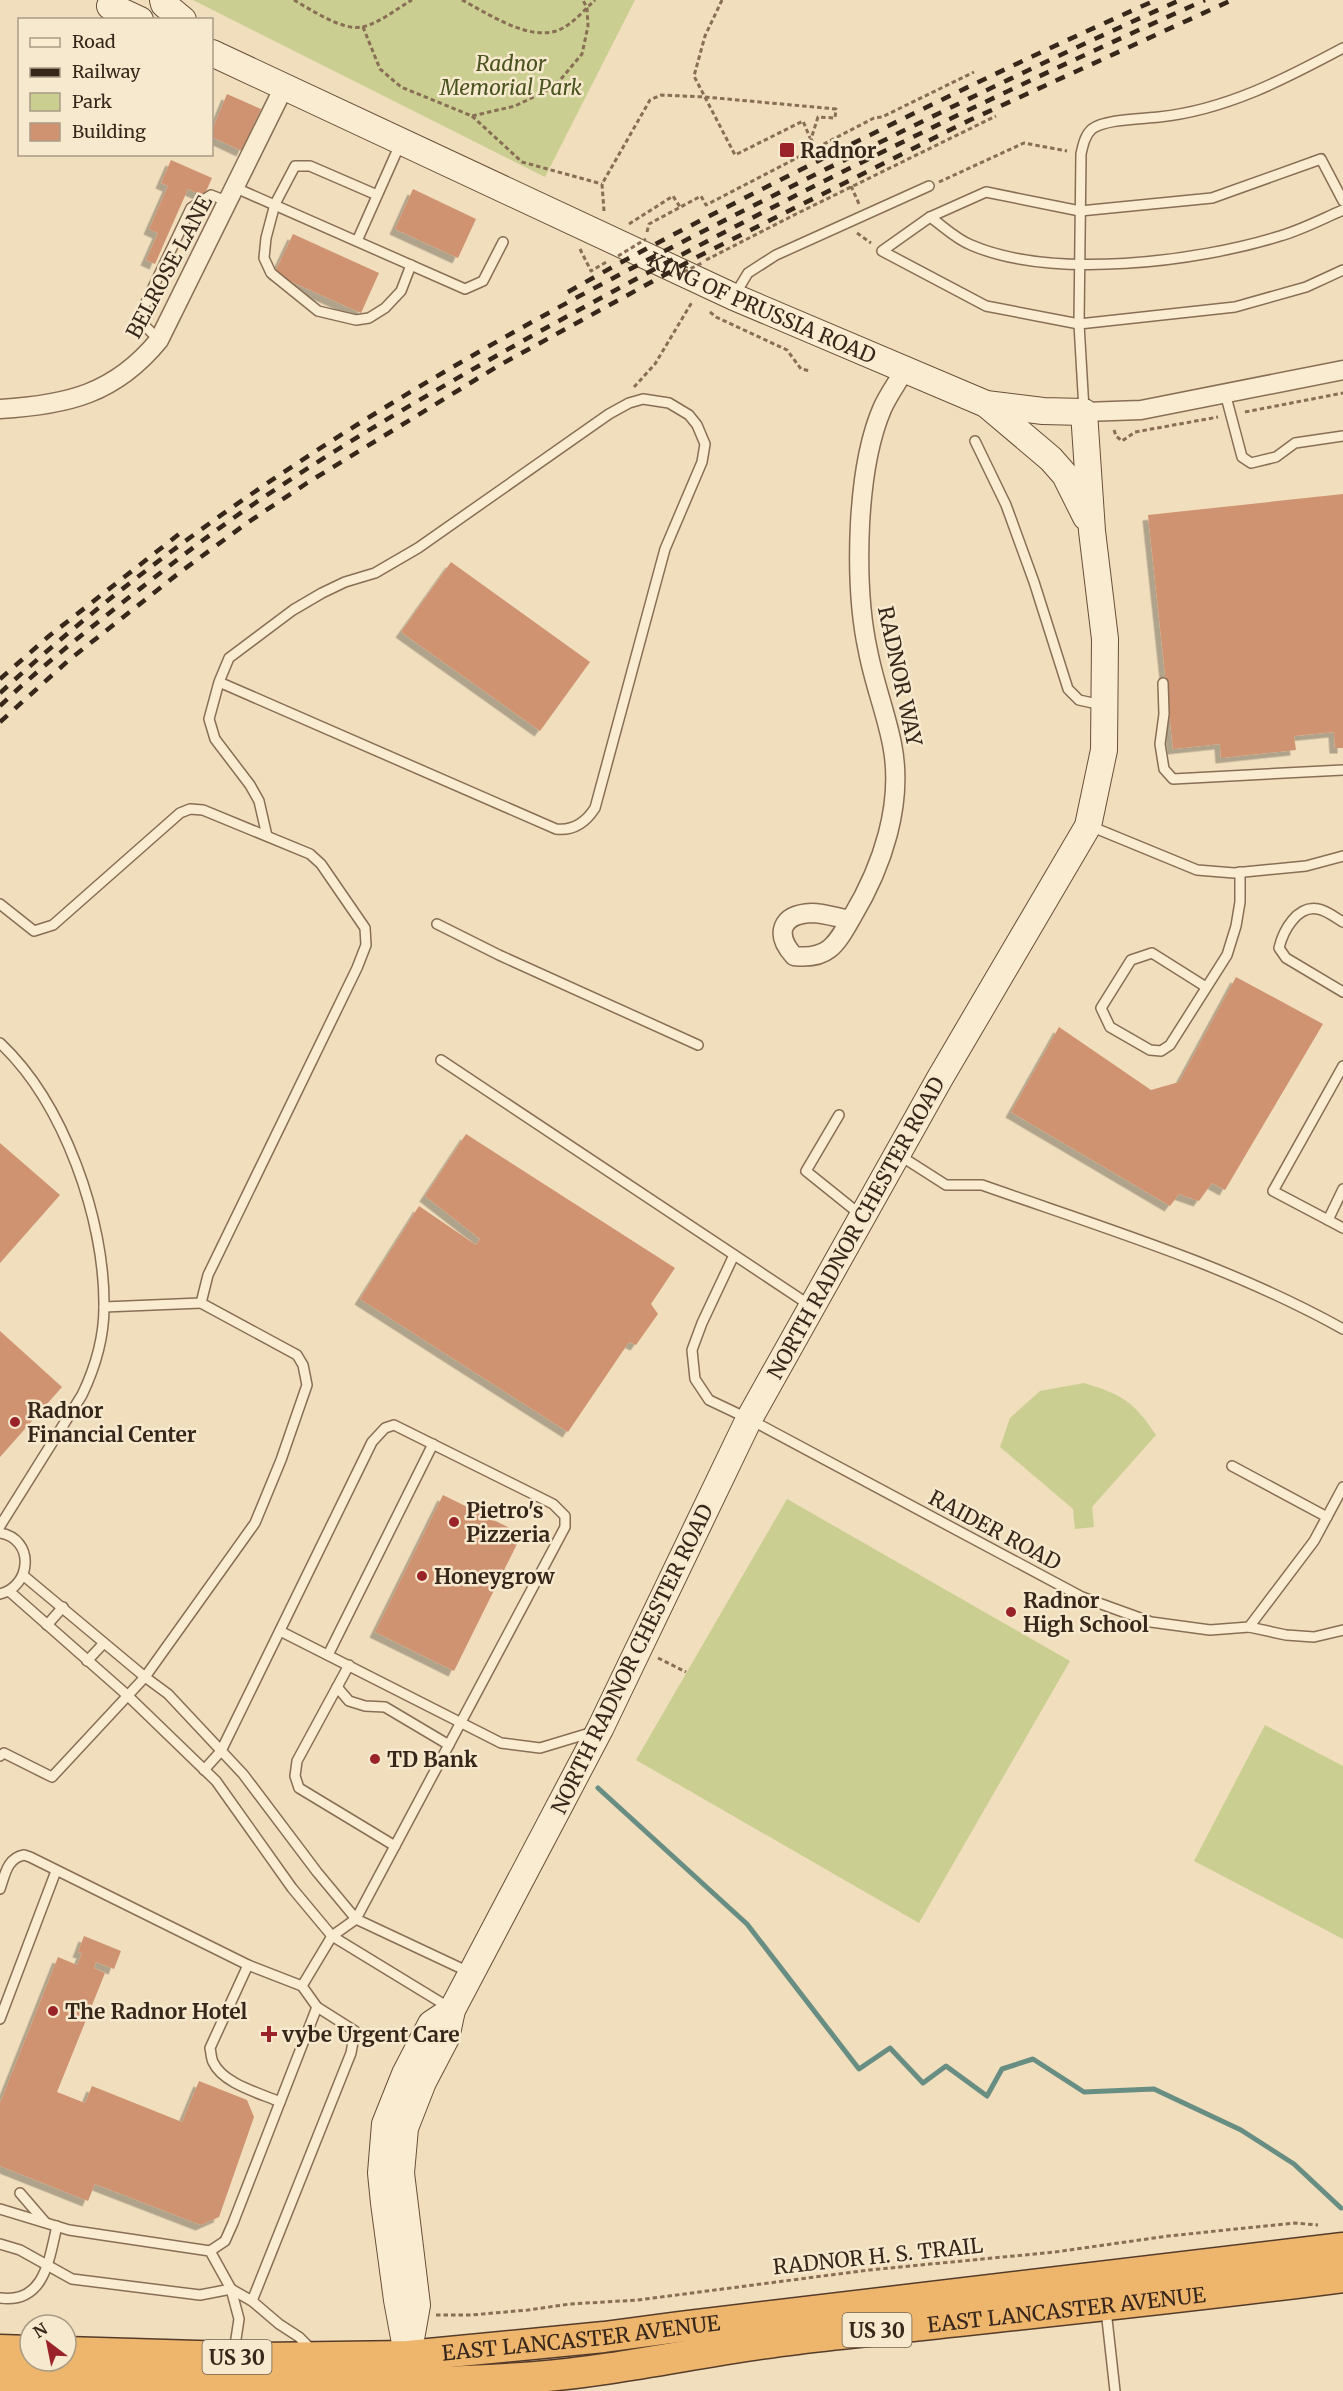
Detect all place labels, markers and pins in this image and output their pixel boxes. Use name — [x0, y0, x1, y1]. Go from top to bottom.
place label: Radnor — [800, 137, 877, 164]
marker: Radnor — [778, 141, 796, 159]
place label: Radnor Financial Center — [27, 1397, 197, 1448]
marker: Radnor Financial Center — [8, 1415, 22, 1429]
place label: Pietro's Pizzeria — [466, 1497, 551, 1548]
marker: Pietro's Pizzeria — [447, 1515, 461, 1529]
place label: Honeygrow — [434, 1563, 556, 1590]
marker: Honeygrow — [415, 1569, 429, 1583]
place label: Radnor High School — [1023, 1587, 1149, 1638]
marker: Radnor High School — [1004, 1605, 1018, 1619]
place label: TD Bank — [387, 1746, 478, 1773]
marker: TD Bank — [368, 1752, 382, 1766]
place label: The Radnor Hotel — [65, 1998, 248, 2025]
marker: The Radnor Hotel — [46, 2004, 60, 2018]
place label: vybe Urgent Care — [281, 2021, 460, 2048]
marker: vybe Urgent Care — [260, 2025, 278, 2043]

